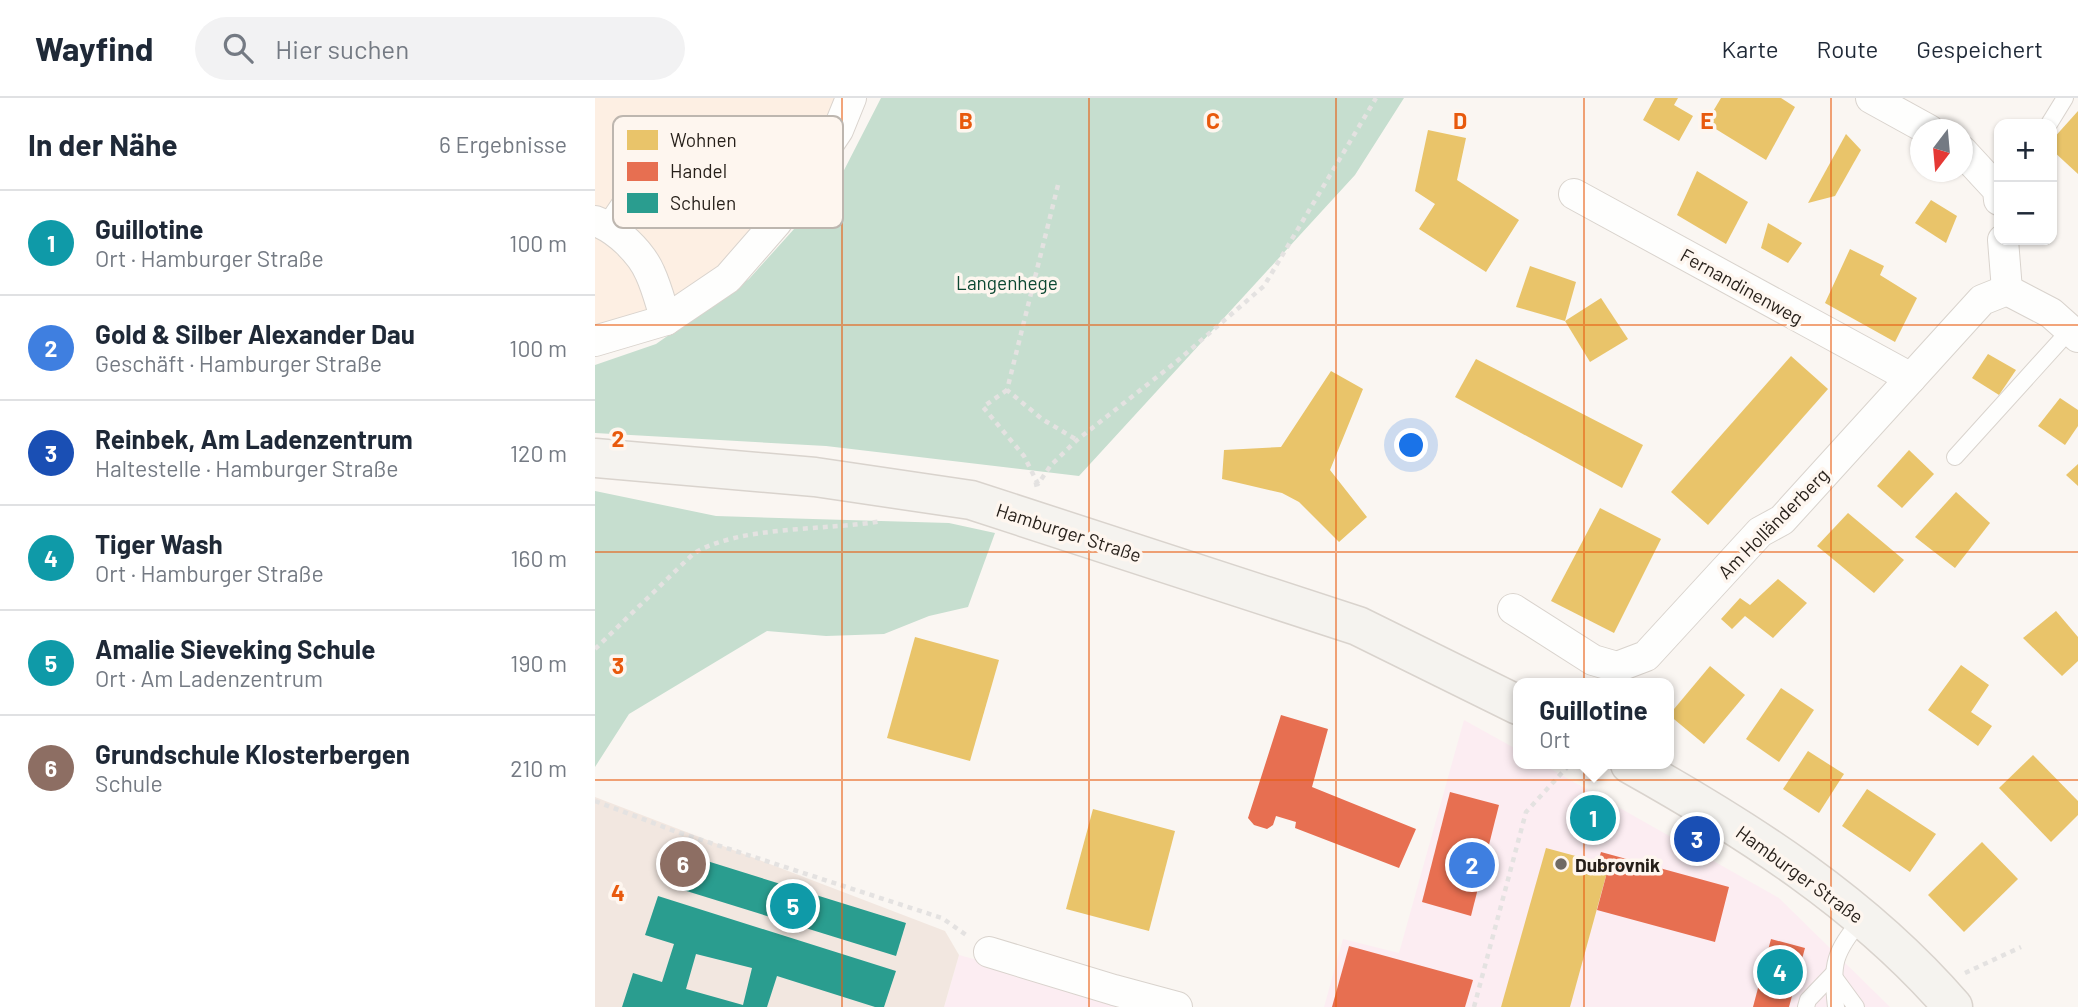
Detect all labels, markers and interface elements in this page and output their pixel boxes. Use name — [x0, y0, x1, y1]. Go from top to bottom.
search box — [195, 17, 685, 80]
text: Wayfind — [35, 28, 153, 68]
icon: search — [219, 29, 257, 67]
text: Hier suchen — [275, 33, 409, 64]
text: Karte — [1721, 34, 1779, 63]
text: Route — [1817, 34, 1878, 63]
text: Gespeichert — [1916, 34, 2043, 63]
text: B — [959, 106, 973, 134]
text: C — [1206, 106, 1220, 134]
text: D — [1453, 106, 1467, 134]
text: E — [1700, 106, 1714, 134]
legend — [613, 116, 843, 228]
north arrow — [1910, 119, 1973, 182]
map controls — [1994, 119, 2057, 245]
button: + — [1994, 119, 2057, 182]
text: In der Nähe — [28, 126, 178, 162]
text: Wohnen — [670, 128, 737, 151]
text: 6 Ergebnisse — [439, 130, 567, 158]
text: Handel — [670, 159, 727, 182]
button: − — [1994, 182, 2057, 245]
text: Schulen — [670, 191, 736, 214]
text: Guillotine — [95, 213, 203, 244]
text: 1 — [47, 229, 55, 257]
text: 100 m — [509, 229, 567, 257]
street label: Fernandinenweg — [1677, 243, 1807, 329]
text: Ort · Hamburger Straße — [95, 244, 324, 272]
park label: Langenhege — [956, 271, 1058, 294]
text: Gold & Silber Alexander Dau — [95, 318, 415, 349]
text: 2 — [45, 334, 57, 362]
text: 100 m — [509, 334, 567, 362]
text: Geschäft · Hamburger Straße — [95, 349, 382, 377]
text: Reinbek, Am Ladenzentrum — [95, 423, 413, 454]
text: 2 — [612, 424, 624, 452]
your location — [1394, 428, 1428, 462]
text: 3 — [45, 439, 57, 467]
text: 120 m — [510, 439, 567, 467]
text: Haltestelle · Hamburger Straße — [95, 454, 399, 482]
street label: Am Holländerberg — [1713, 463, 1833, 583]
street label: Hamburger Straße — [993, 498, 1145, 566]
text: Tiger Wash — [95, 528, 223, 559]
text: 4 — [44, 544, 58, 572]
text: 160 m — [510, 544, 567, 572]
text: Ort · Hamburger Straße — [95, 559, 324, 587]
text: Amalie Sieveking Schule — [95, 633, 375, 664]
text: 5 — [45, 649, 57, 677]
text: 190 m — [510, 649, 567, 677]
text: 3 — [612, 651, 624, 679]
text: Ort · Am Ladenzentrum — [95, 664, 323, 692]
popup — [1513, 678, 1674, 769]
text: Guillotine — [1539, 694, 1648, 725]
text: Ort — [1539, 725, 1571, 753]
text: Grundschule Klosterbergen — [95, 738, 410, 769]
text: 6 — [45, 754, 57, 782]
text: 210 m — [510, 754, 567, 782]
text: Schule — [95, 769, 163, 797]
pin: 1 — [1570, 792, 1616, 844]
pin: 3 — [1674, 813, 1720, 865]
street label: Hamburger Straße — [1732, 820, 1868, 928]
pin: 6 — [660, 838, 706, 890]
pin: 2 — [1449, 839, 1495, 891]
place label: Dubrovnik — [1575, 853, 1660, 876]
marker: Dubrovnik — [1553, 856, 1569, 872]
text: 4 — [611, 878, 625, 906]
pin: 5 — [770, 880, 816, 932]
pin: 4 — [1757, 946, 1803, 998]

